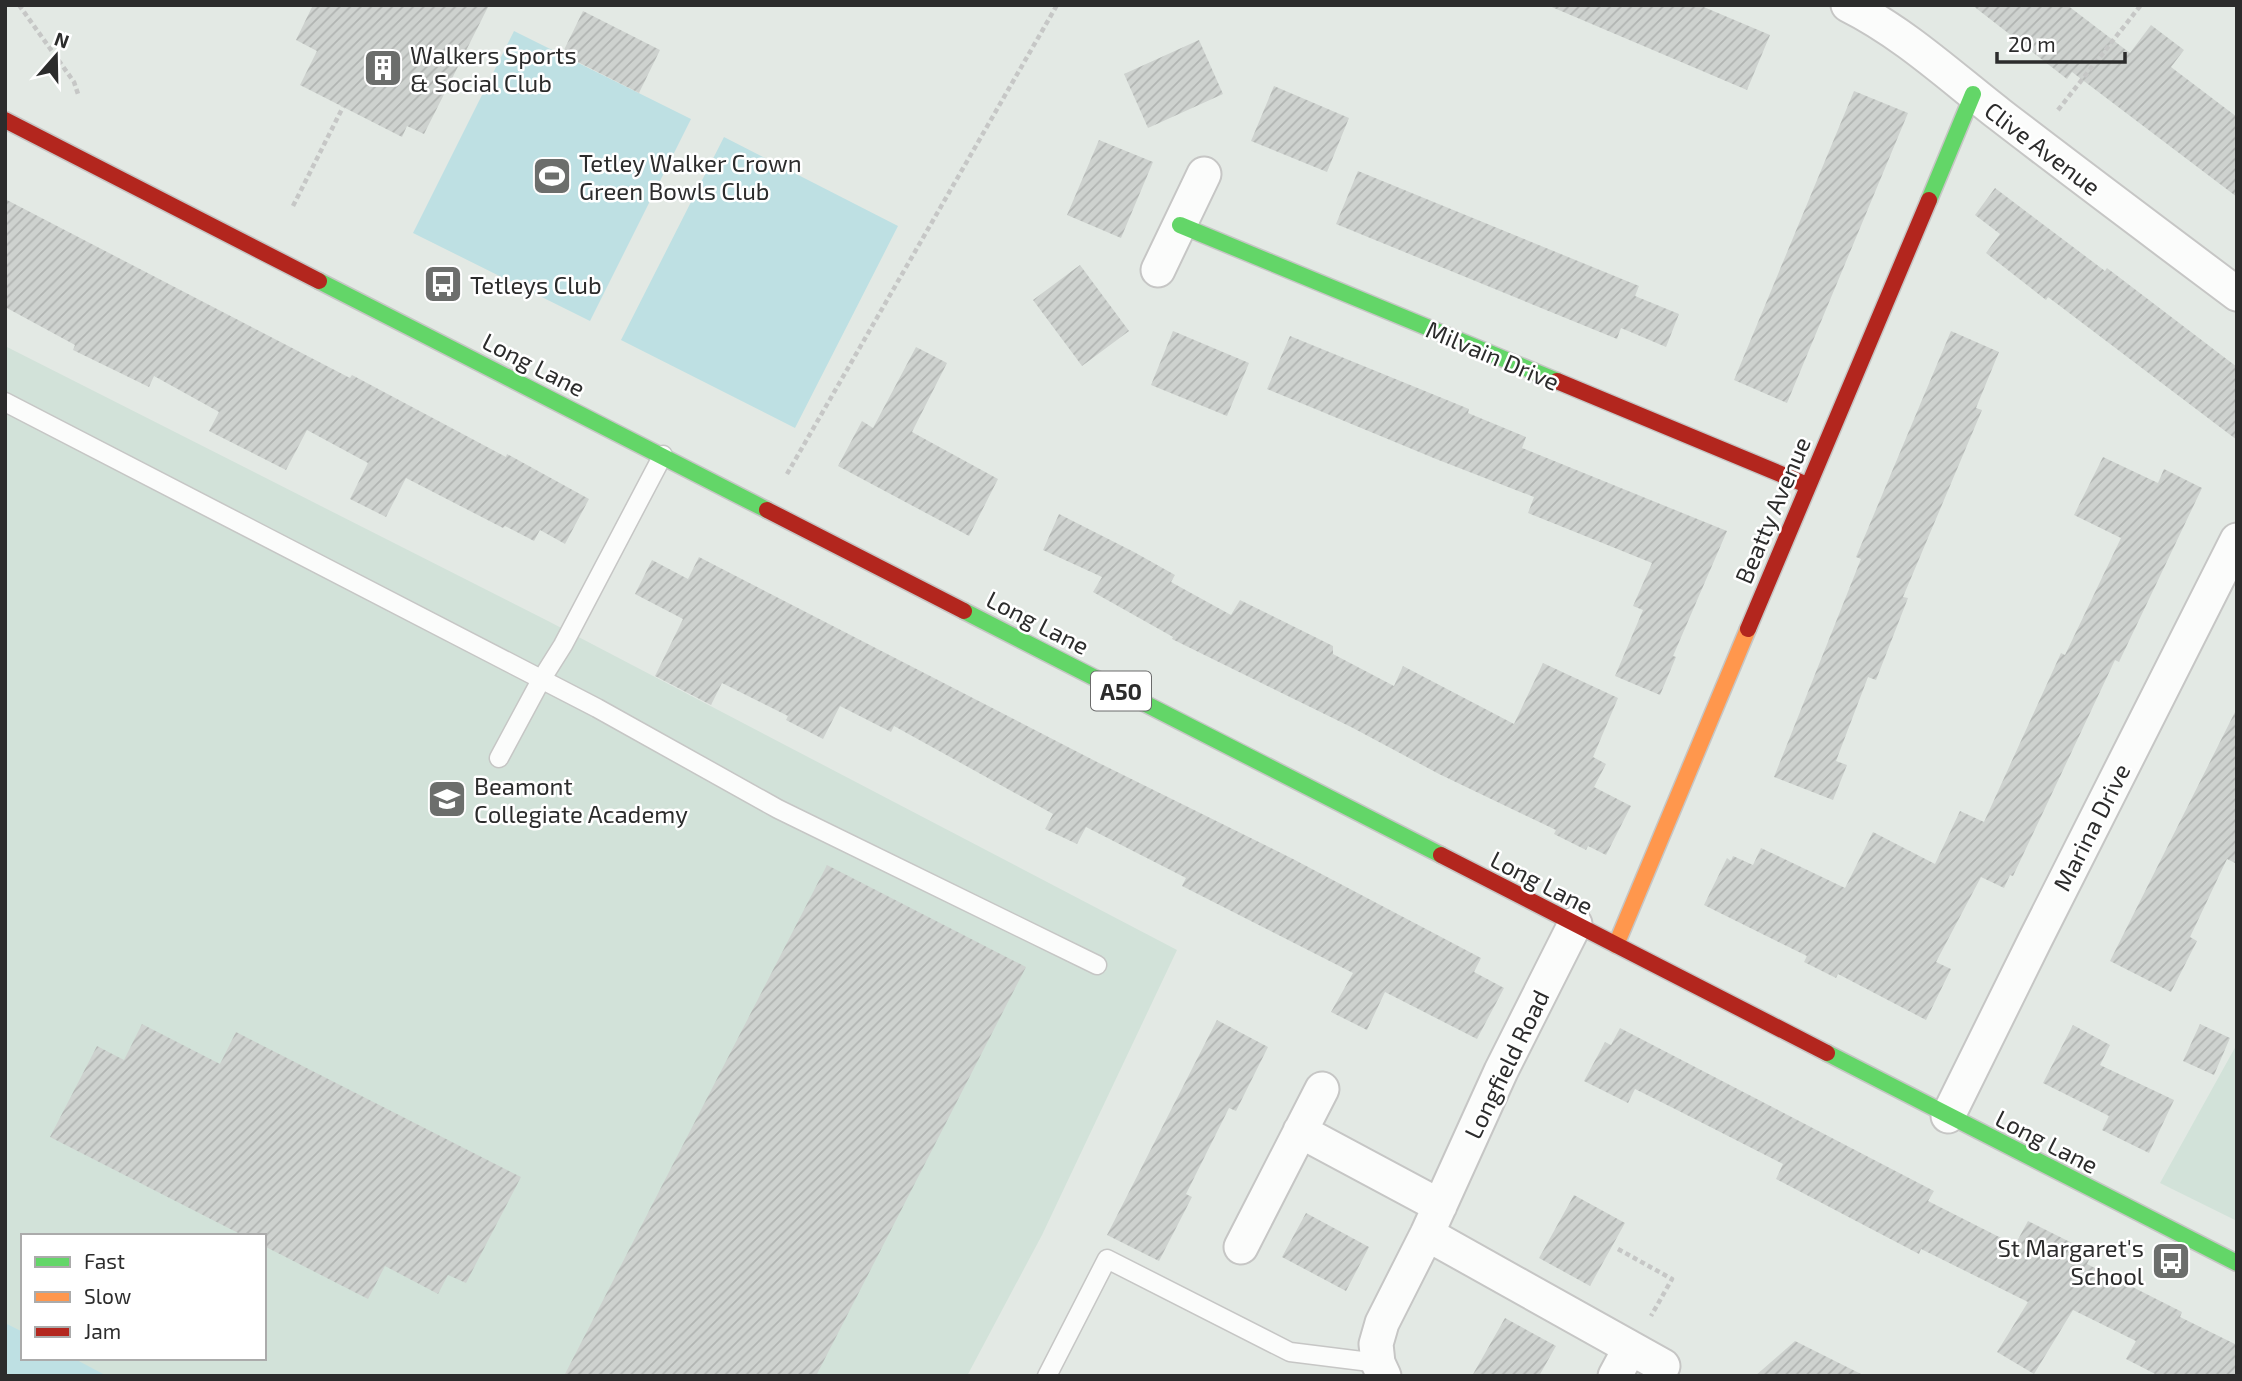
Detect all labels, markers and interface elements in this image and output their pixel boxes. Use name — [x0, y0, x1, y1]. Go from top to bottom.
north arrow — [21, 21, 91, 91]
scale bar — [1997, 21, 2125, 65]
text: N — [52, 26, 72, 53]
text: 20 m — [2008, 31, 2056, 56]
place label: Walkers Sports & Social Club — [410, 40, 577, 97]
building icon: Walkers Sports & Social Club — [362, 47, 404, 89]
street label: Clive Avenue — [1979, 95, 2107, 201]
place label: Tetley Walker Crown Green Bowls Club — [579, 148, 802, 205]
sports icon: Tetley Walker Crown Green Bowls Club — [531, 155, 573, 197]
bus stop icon: Tetleys Club — [422, 263, 464, 305]
place label: Tetleys Club — [470, 270, 602, 299]
street label: Milvain Drive — [1422, 314, 1564, 396]
street label: Long Lane — [478, 326, 590, 402]
street label: Beatty Avenue — [1728, 432, 1816, 588]
street label: Long Lane — [982, 584, 1094, 660]
road number: A50 — [1091, 671, 1151, 710]
street label: Marina Drive — [2046, 758, 2136, 896]
place label: Beamont Collegiate Academy — [474, 771, 688, 828]
school or university icon: Beamont Collegiate Academy — [426, 778, 468, 820]
street label: Long Lane — [1486, 844, 1598, 920]
street label: Longfield Road — [1457, 985, 1555, 1143]
street label: Long Lane — [1991, 1103, 2103, 1179]
place label: St Margaret's School — [1997, 1233, 2144, 1290]
legend — [21, 1234, 266, 1360]
bus stop icon: St Margaret's School — [2150, 1240, 2192, 1282]
text: Fast — [84, 1248, 125, 1273]
text: Slow — [84, 1283, 131, 1308]
text: Jam — [84, 1318, 121, 1343]

